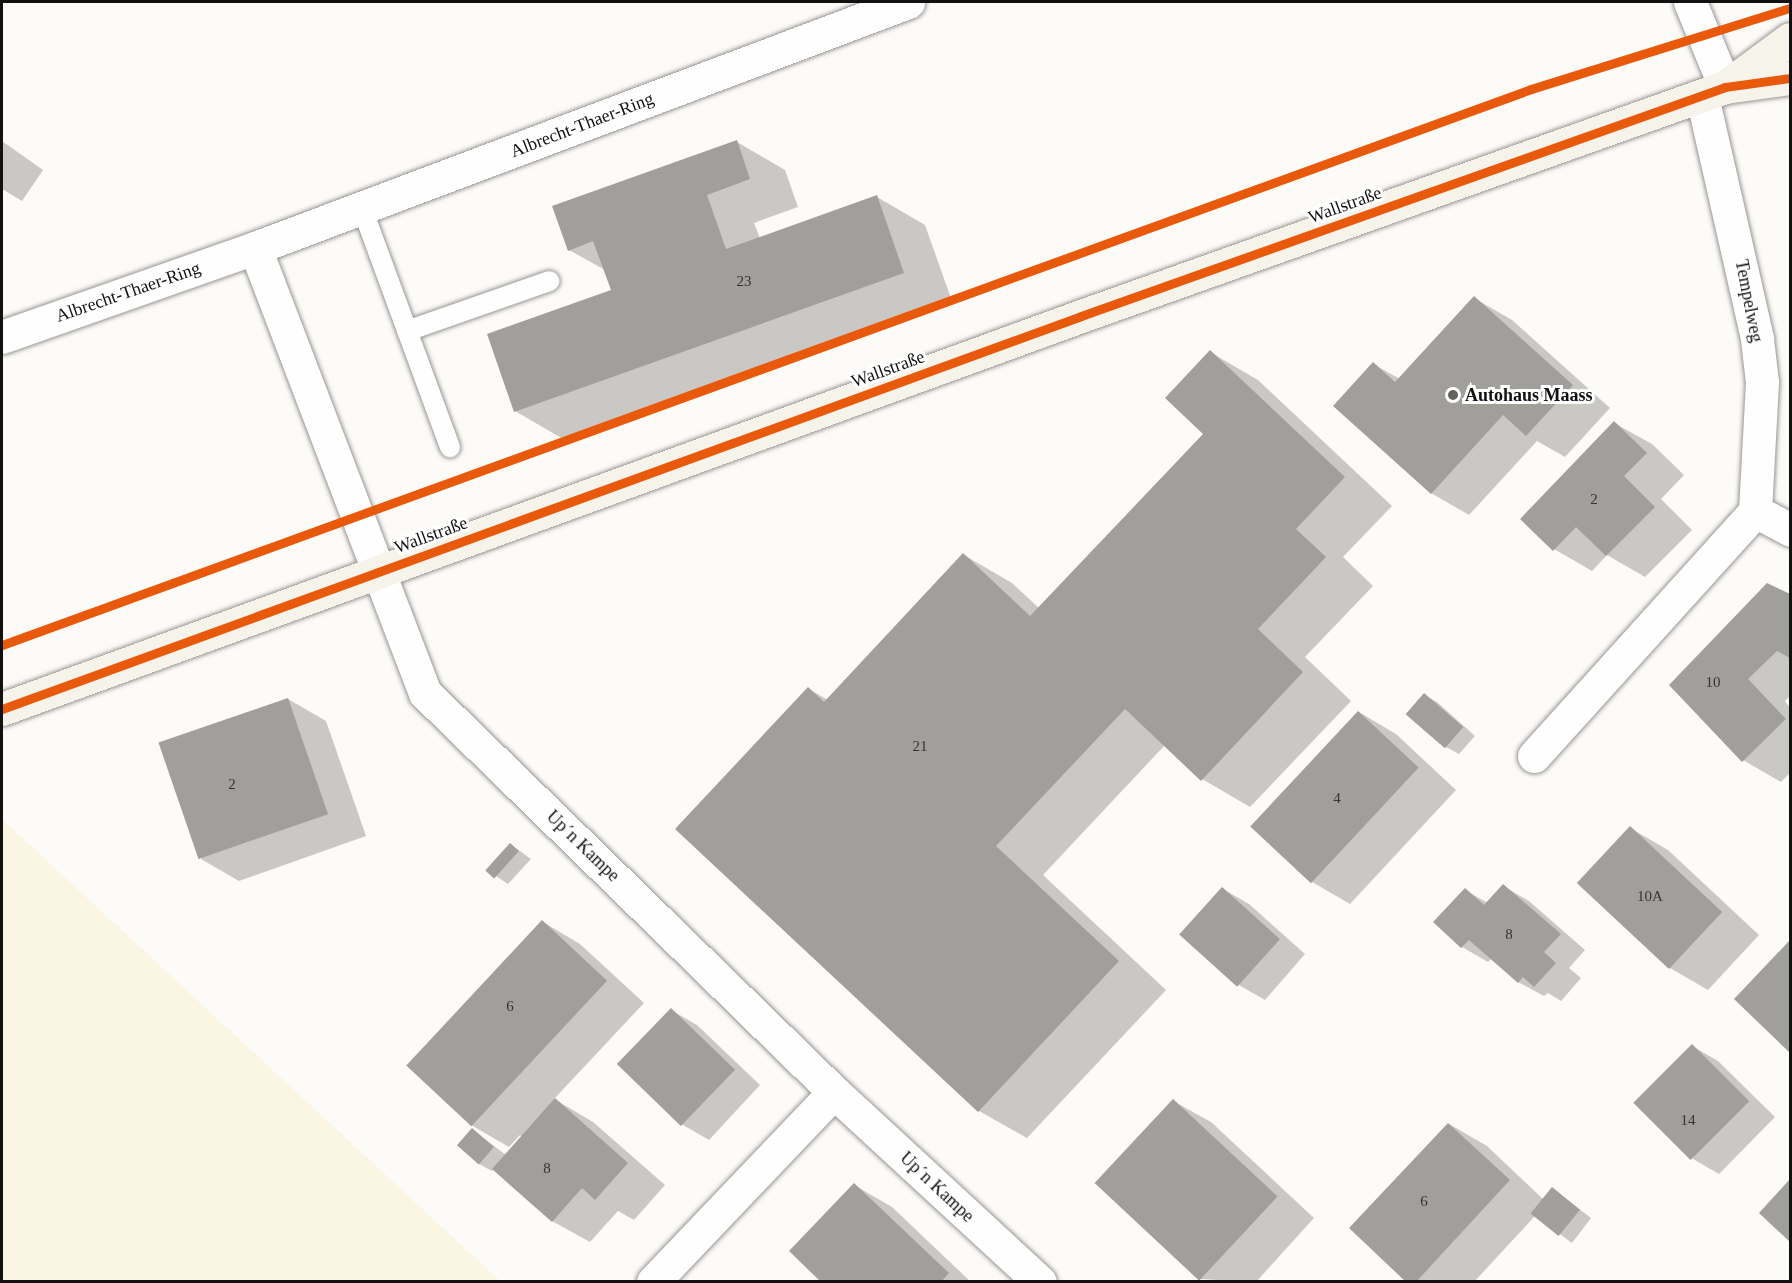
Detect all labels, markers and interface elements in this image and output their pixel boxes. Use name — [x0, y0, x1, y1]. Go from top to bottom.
street label: Albrecht-Thaer-Ring — [507, 88, 657, 162]
street label: Wallstraße — [1305, 182, 1385, 228]
street label: Albrecht-Thaer-Ring — [53, 257, 203, 327]
street label: Tempelweg — [1730, 258, 1768, 344]
house number: 23 — [736, 273, 752, 291]
street label: Wallstraße — [848, 346, 928, 392]
place label: Autohaus Maass — [1465, 384, 1593, 406]
marker: Autohaus Maass — [1446, 388, 1460, 402]
house number: 2 — [1590, 491, 1598, 509]
street label: Wallstraße — [391, 512, 471, 558]
house number: 10 — [1706, 674, 1720, 692]
house number: 21 — [912, 738, 928, 756]
house number: 2 — [228, 776, 236, 794]
house number: 4 — [1333, 790, 1341, 808]
street label: Up´n Kampe — [542, 806, 624, 886]
house number: 10A — [1637, 888, 1663, 906]
house number: 8 — [1505, 926, 1513, 944]
house number: 6 — [506, 998, 514, 1016]
house number: 14 — [1680, 1112, 1696, 1130]
street label: Up´n Kampe — [895, 1147, 979, 1227]
house number: 8 — [543, 1160, 551, 1178]
house number: 6 — [1420, 1193, 1428, 1211]

